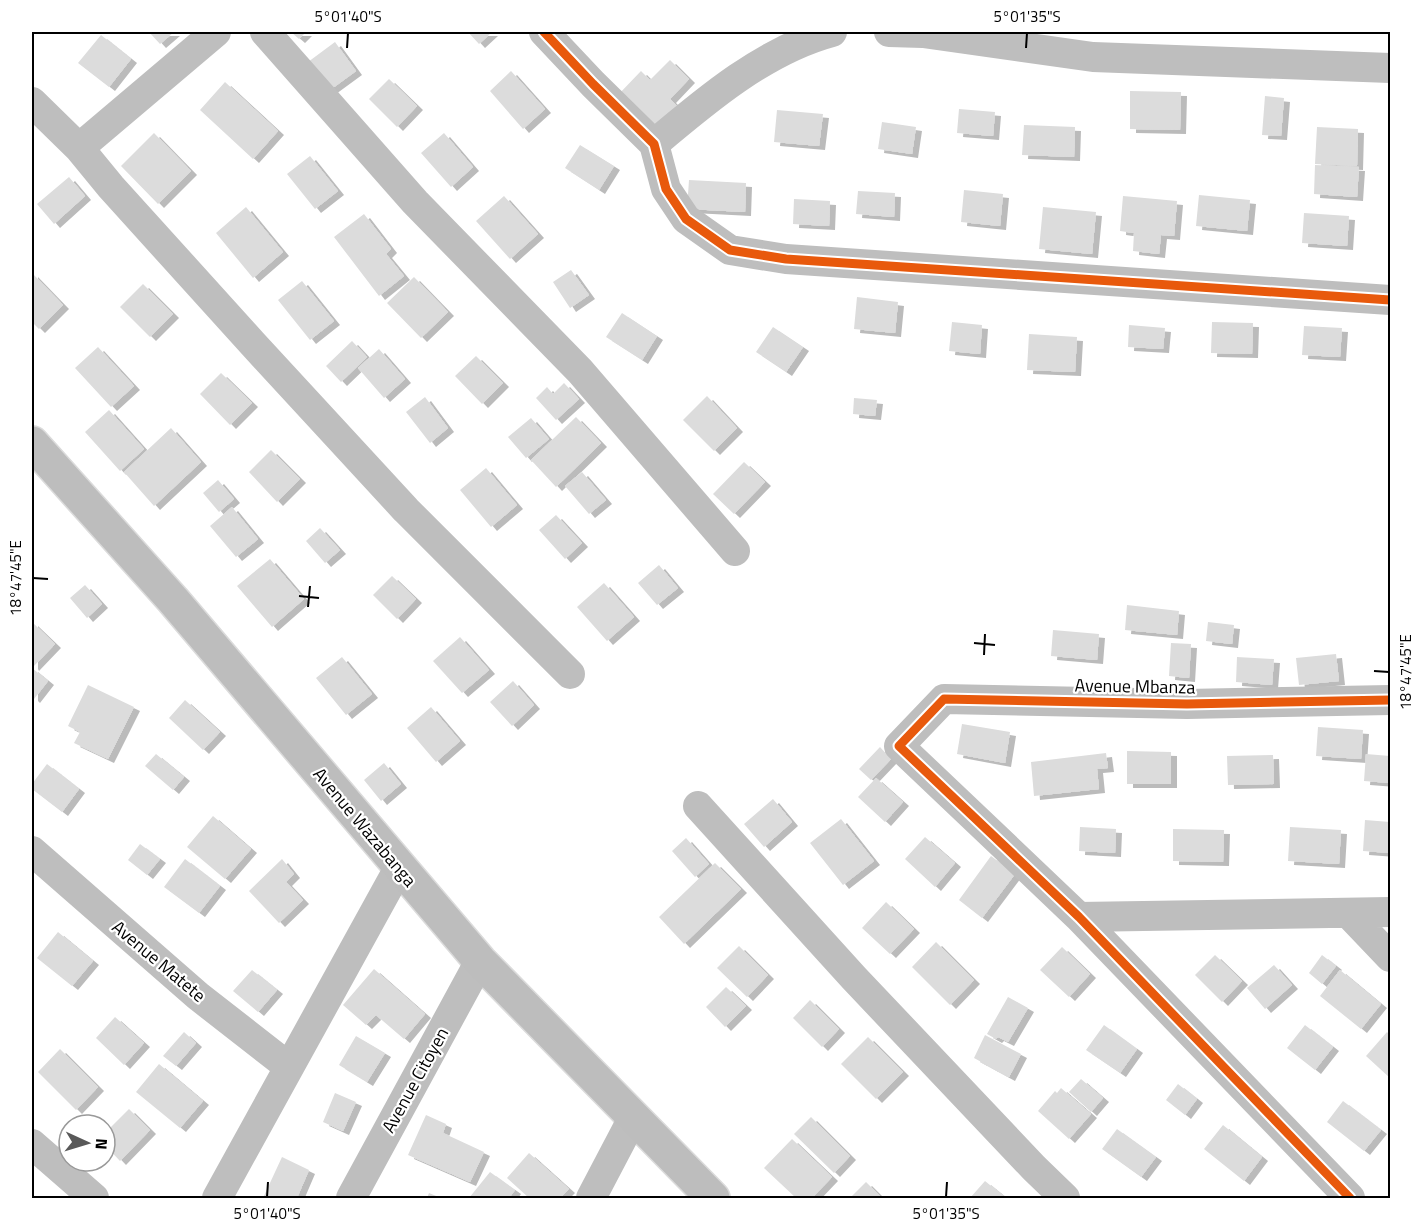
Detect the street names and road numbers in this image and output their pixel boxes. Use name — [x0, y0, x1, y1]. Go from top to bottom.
street label: Avenue Mbanza — [1074, 671, 1196, 701]
street label: Avenue Wazabanga — [307, 761, 423, 893]
street label: Avenue Matete — [106, 914, 212, 1008]
street label: Avenue Citoyen — [375, 1022, 455, 1138]

